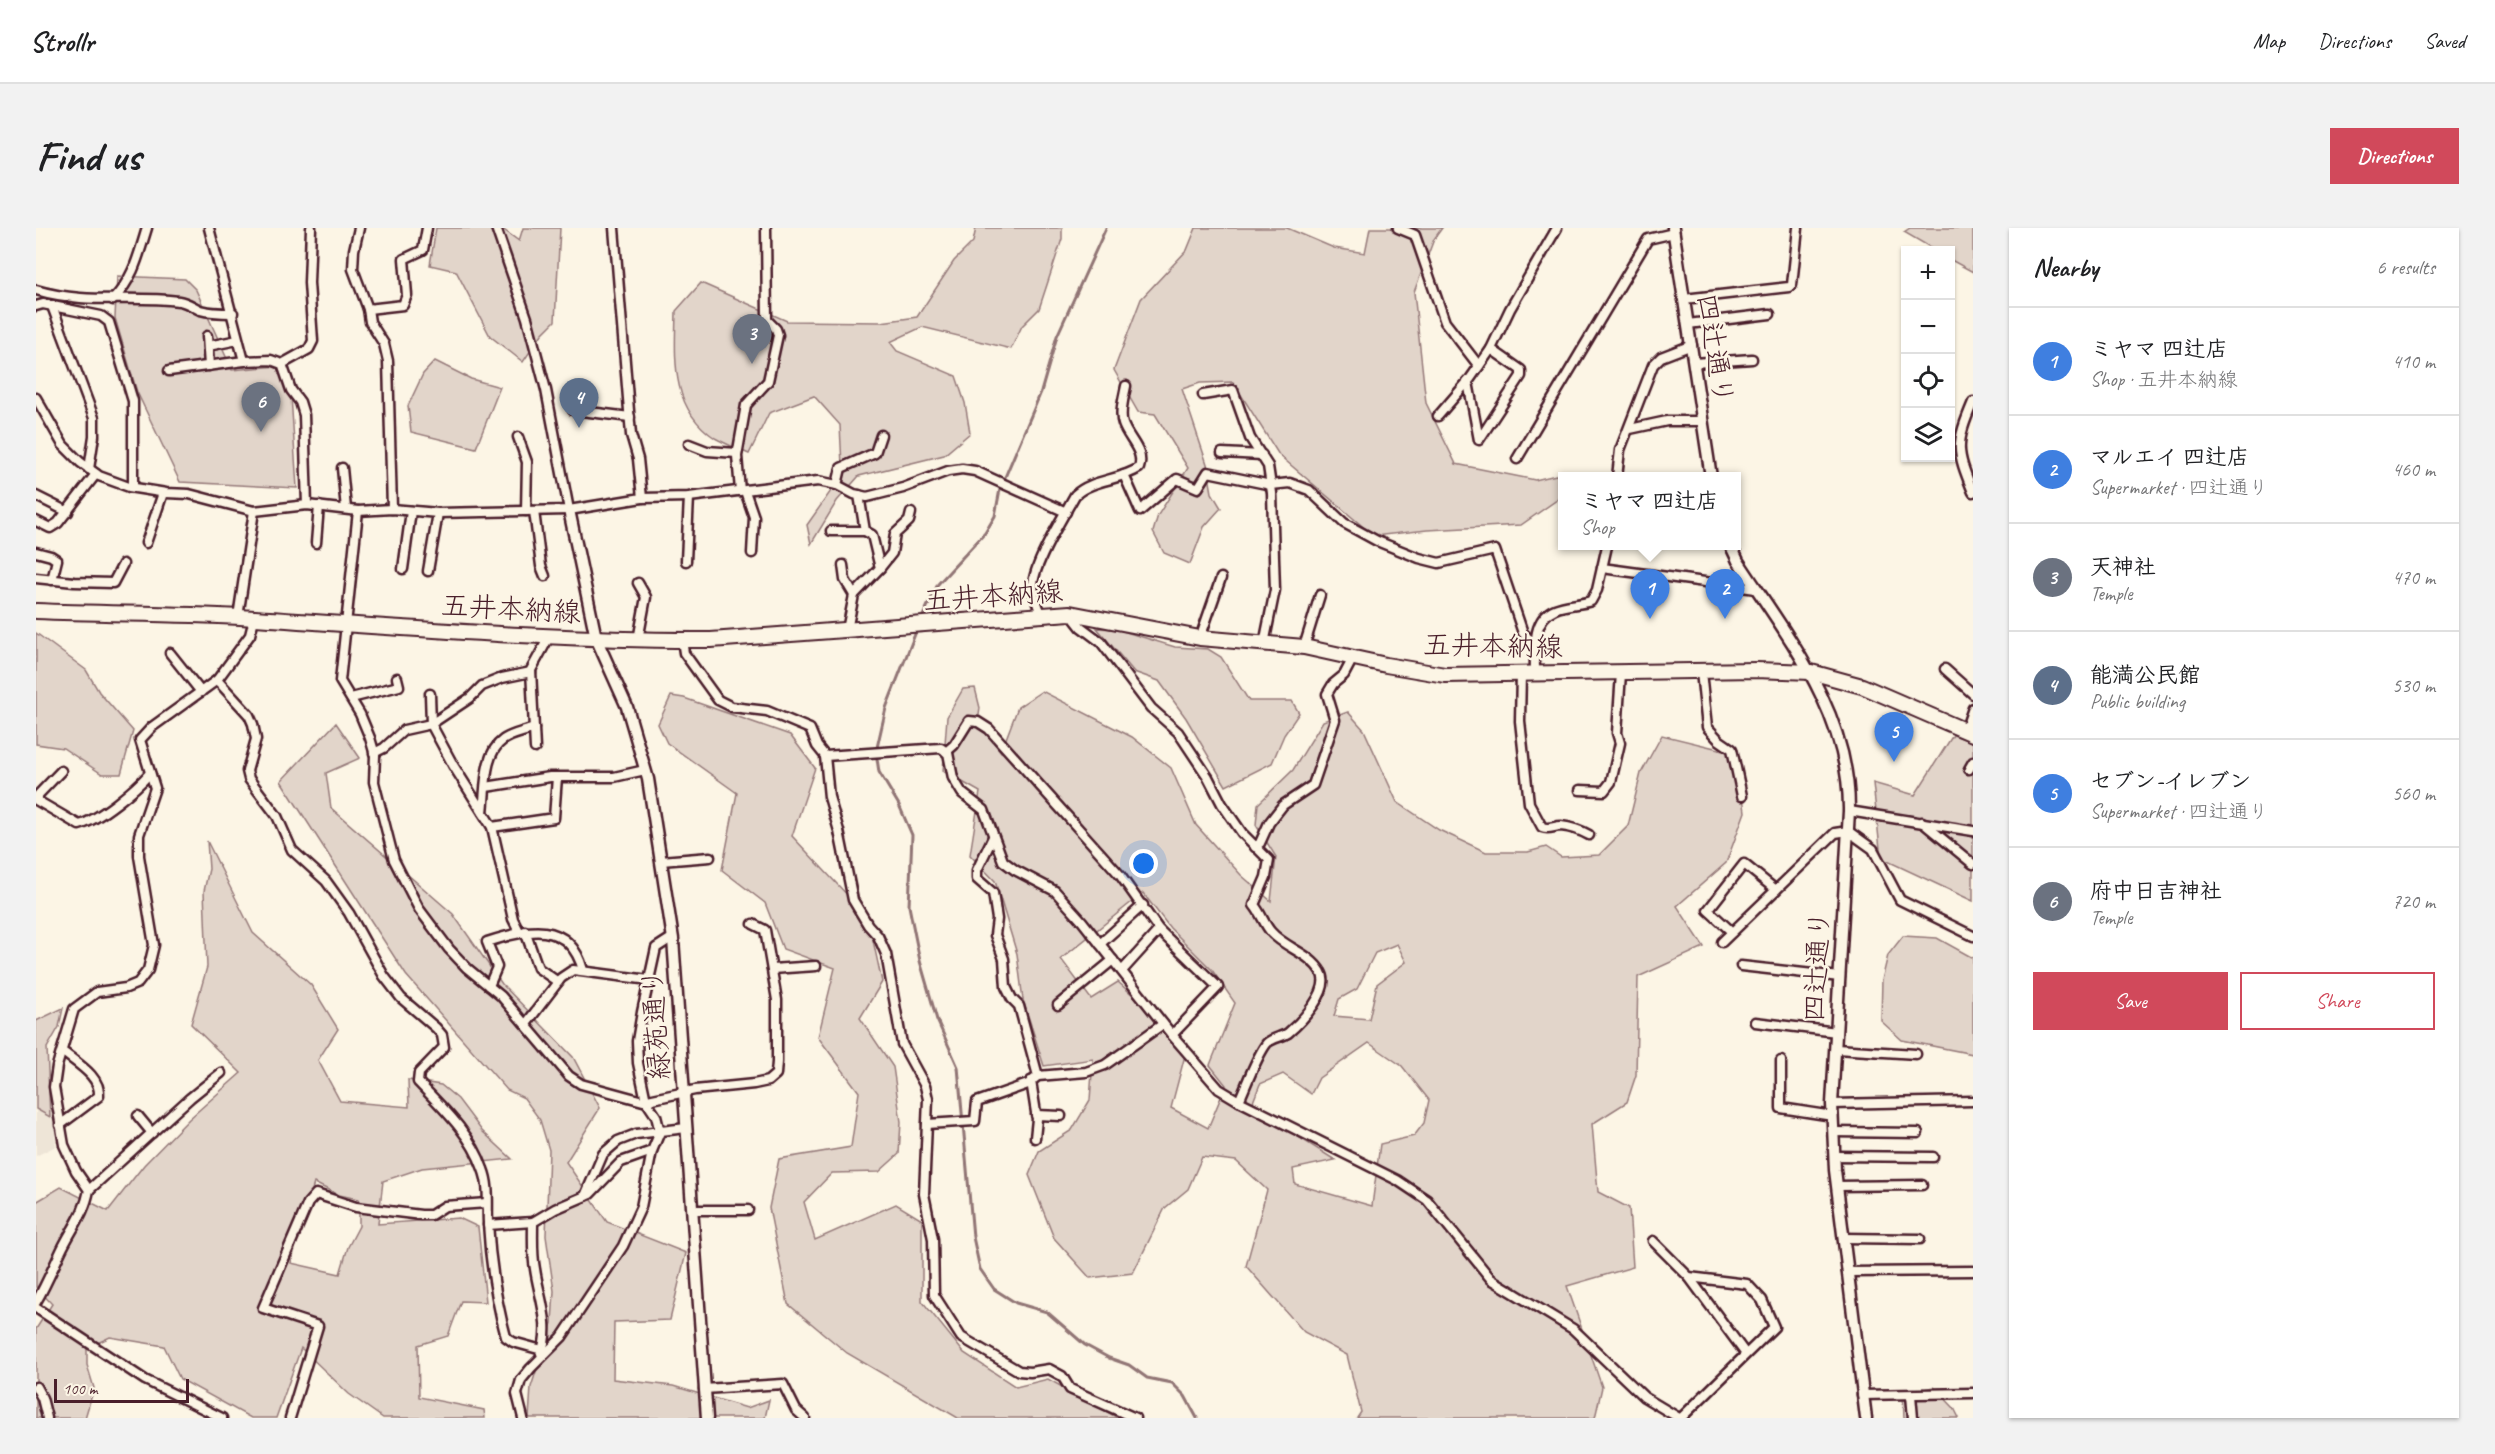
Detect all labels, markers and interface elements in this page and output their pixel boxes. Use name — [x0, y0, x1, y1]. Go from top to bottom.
text: Strollr — [30, 24, 94, 59]
text: Map — [2253, 28, 2285, 54]
text: Directions — [2318, 28, 2391, 54]
text: Saved — [2424, 28, 2465, 54]
button: Directions — [2330, 128, 2459, 184]
text: Find us — [36, 130, 141, 183]
map controls — [1901, 246, 1955, 462]
button: + — [1901, 246, 1955, 300]
text: Nearby — [2033, 251, 2098, 284]
text: 6 results — [2376, 255, 2435, 280]
street label: 四辻通り — [1689, 291, 1742, 407]
button: − — [1901, 300, 1955, 354]
pin: 3 — [732, 314, 772, 364]
text: ミヤマ 四辻店 — [2090, 335, 2228, 363]
text: 1 — [2048, 349, 2057, 374]
text: 410 m — [2392, 349, 2435, 374]
button: locate — [1901, 354, 1955, 408]
text: Shop · 五井本納線 — [2090, 367, 2237, 392]
pin: 4 — [560, 378, 598, 428]
pin: 6 — [242, 382, 280, 432]
button: layers — [1901, 408, 1955, 462]
text: マルエイ 四辻店 — [2090, 443, 2249, 471]
text: 2 — [2048, 457, 2057, 482]
text: 460 m — [2392, 457, 2435, 482]
popup — [1558, 472, 1741, 550]
text: Supermarket · 四辻通り — [2090, 475, 2268, 500]
text: ミヤマ 四辻店 — [1581, 487, 1718, 515]
text: Shop — [1581, 515, 1615, 540]
text: 天神社 — [2090, 553, 2156, 581]
text: 3 — [2048, 565, 2057, 590]
text: 470 m — [2392, 565, 2435, 590]
pin: 1 — [1630, 570, 1670, 619]
pin: 2 — [1706, 570, 1744, 619]
street label: 五井本納線 — [922, 573, 1064, 618]
text: Temple — [2090, 581, 2133, 606]
street label: 五井本納線 — [440, 587, 582, 630]
street label: 五井本納線 — [1423, 627, 1563, 664]
text: 能満公民館 — [2090, 661, 2200, 689]
text: 4 — [2048, 673, 2057, 698]
text: 530 m — [2392, 673, 2435, 698]
text: Public building — [2090, 689, 2185, 714]
pin: 5 — [1874, 712, 1914, 762]
text: セブン-イレブン — [2090, 767, 2251, 795]
text: 5 — [2048, 781, 2057, 806]
text: 560 m — [2392, 781, 2435, 806]
text: Supermarket · 四辻通り — [2090, 799, 2268, 824]
your location — [1129, 849, 1158, 878]
text: 府中日吉神社 — [2090, 877, 2222, 905]
text: 6 — [2048, 889, 2057, 914]
text: 720 m — [2392, 889, 2435, 914]
text: Temple — [2090, 905, 2133, 930]
street label: 四辻通り — [1796, 909, 1837, 1023]
street label: 緑苑通り — [634, 967, 677, 1081]
button: Save — [2033, 972, 2228, 1030]
button: Share — [2240, 972, 2435, 1030]
scale bar — [54, 1376, 189, 1404]
text: 100 m — [63, 1379, 97, 1399]

